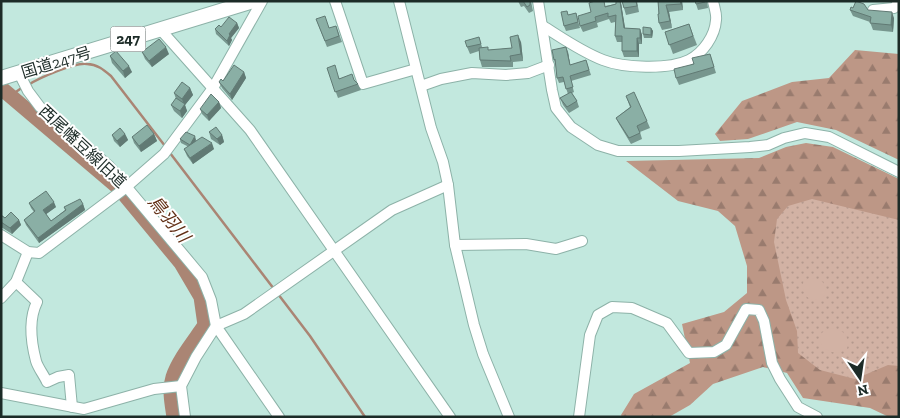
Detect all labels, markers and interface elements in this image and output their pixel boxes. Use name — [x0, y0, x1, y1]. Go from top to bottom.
road number: 247 — [110, 26, 146, 52]
street label: 国道247号 — [19, 43, 93, 82]
street label: 西尾幡豆線旧道 — [35, 101, 130, 192]
water label: 鳥羽川 — [143, 191, 196, 248]
north arrow — [835, 353, 885, 403]
text: N — [855, 381, 870, 400]

